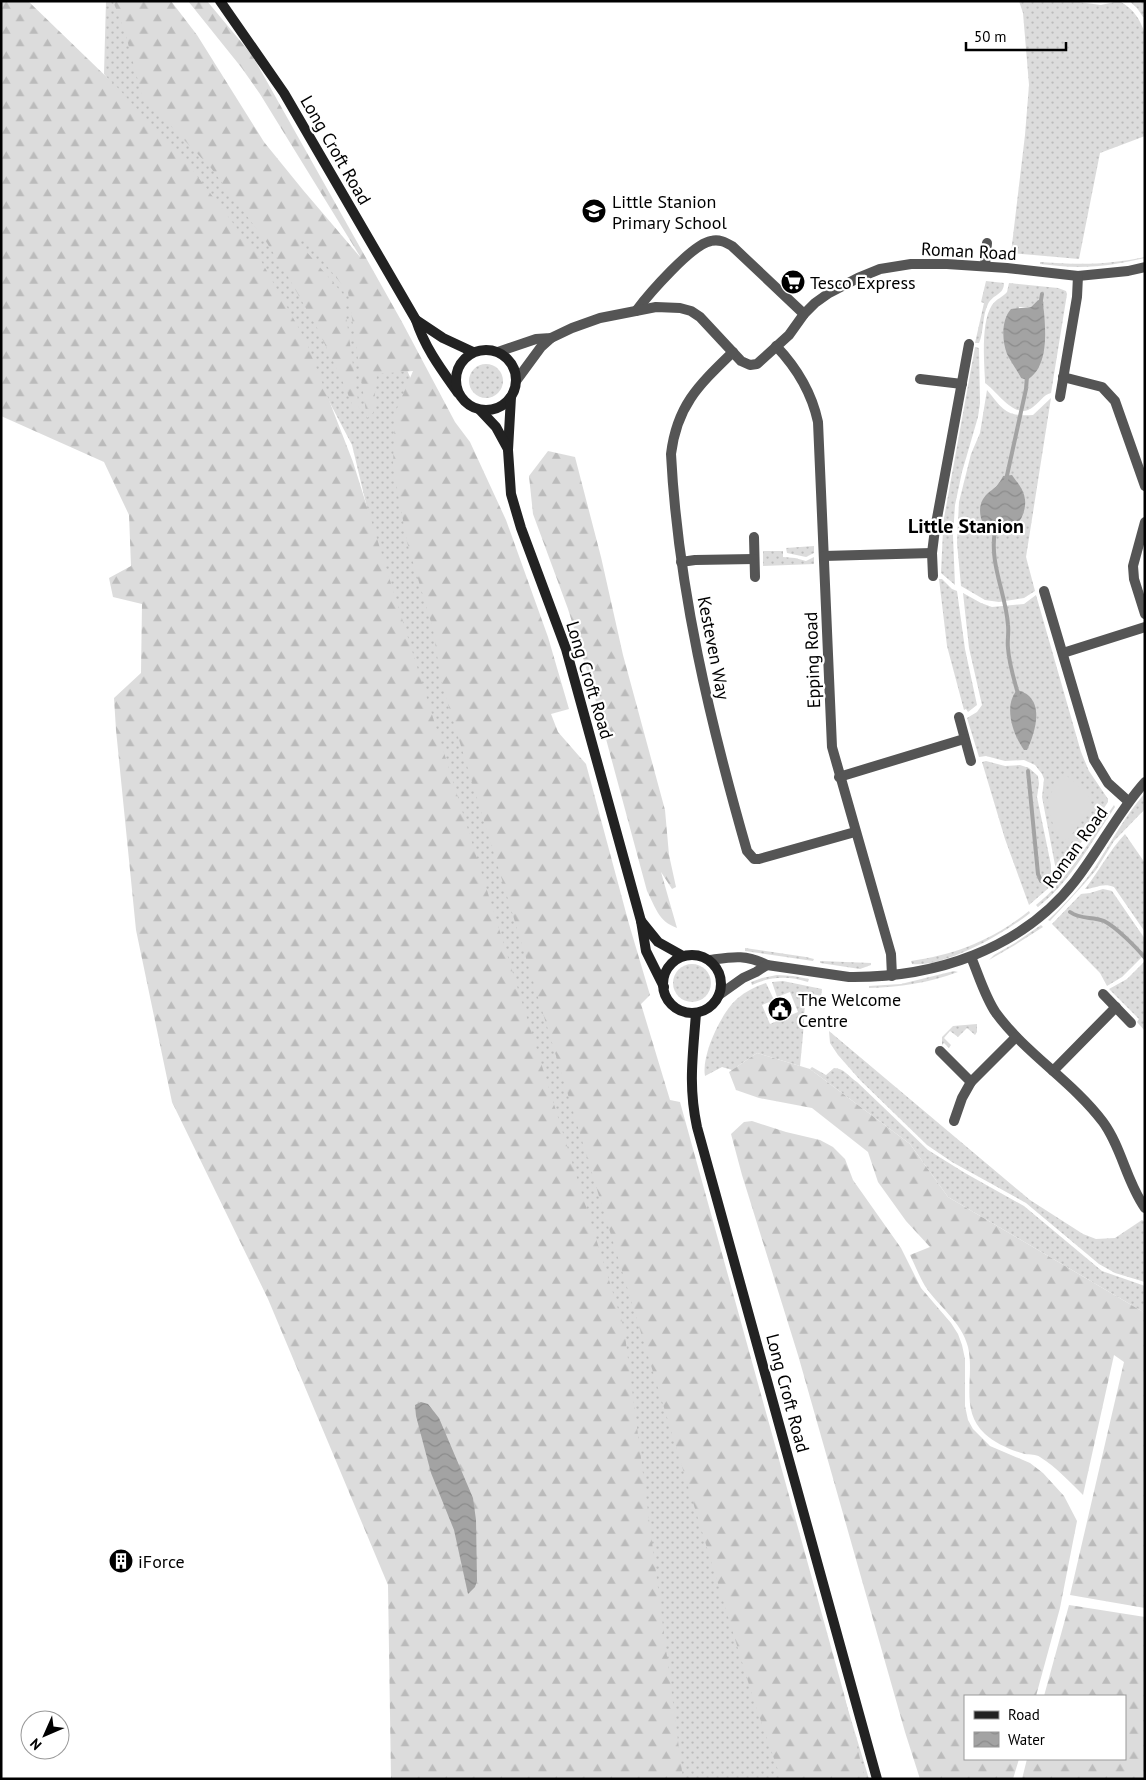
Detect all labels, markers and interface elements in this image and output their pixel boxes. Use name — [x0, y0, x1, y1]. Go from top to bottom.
scale bar — [966, 20, 1066, 52]
text: 50 m — [974, 27, 1007, 46]
street label: Long Croft Road — [295, 91, 377, 209]
place label: Little Stanion Primary School — [612, 190, 727, 234]
school or university icon: Little Stanion Primary School — [581, 198, 607, 224]
street label: Roman Road — [921, 237, 1017, 265]
supermarket icon: Tesco Express — [780, 269, 806, 295]
place label: Tesco Express — [810, 271, 916, 294]
district label: Little Stanion — [908, 513, 1024, 539]
street label: Kesteven Way — [693, 594, 735, 702]
street label: Epping Road — [799, 611, 825, 709]
street label: Long Croft Road — [561, 618, 619, 742]
street label: Roman Road — [1038, 801, 1112, 893]
place label: The Welcome Centre — [798, 988, 901, 1032]
public building icon: The Welcome Centre — [767, 996, 793, 1022]
street label: Long Croft Road — [761, 1331, 815, 1455]
building icon: iForce — [108, 1548, 134, 1574]
place label: iForce — [138, 1550, 185, 1573]
legend — [964, 1695, 1126, 1760]
text: Road — [1008, 1705, 1040, 1724]
north arrow — [20, 1710, 70, 1760]
text: Water — [1008, 1730, 1045, 1749]
text: N — [26, 1735, 45, 1754]

